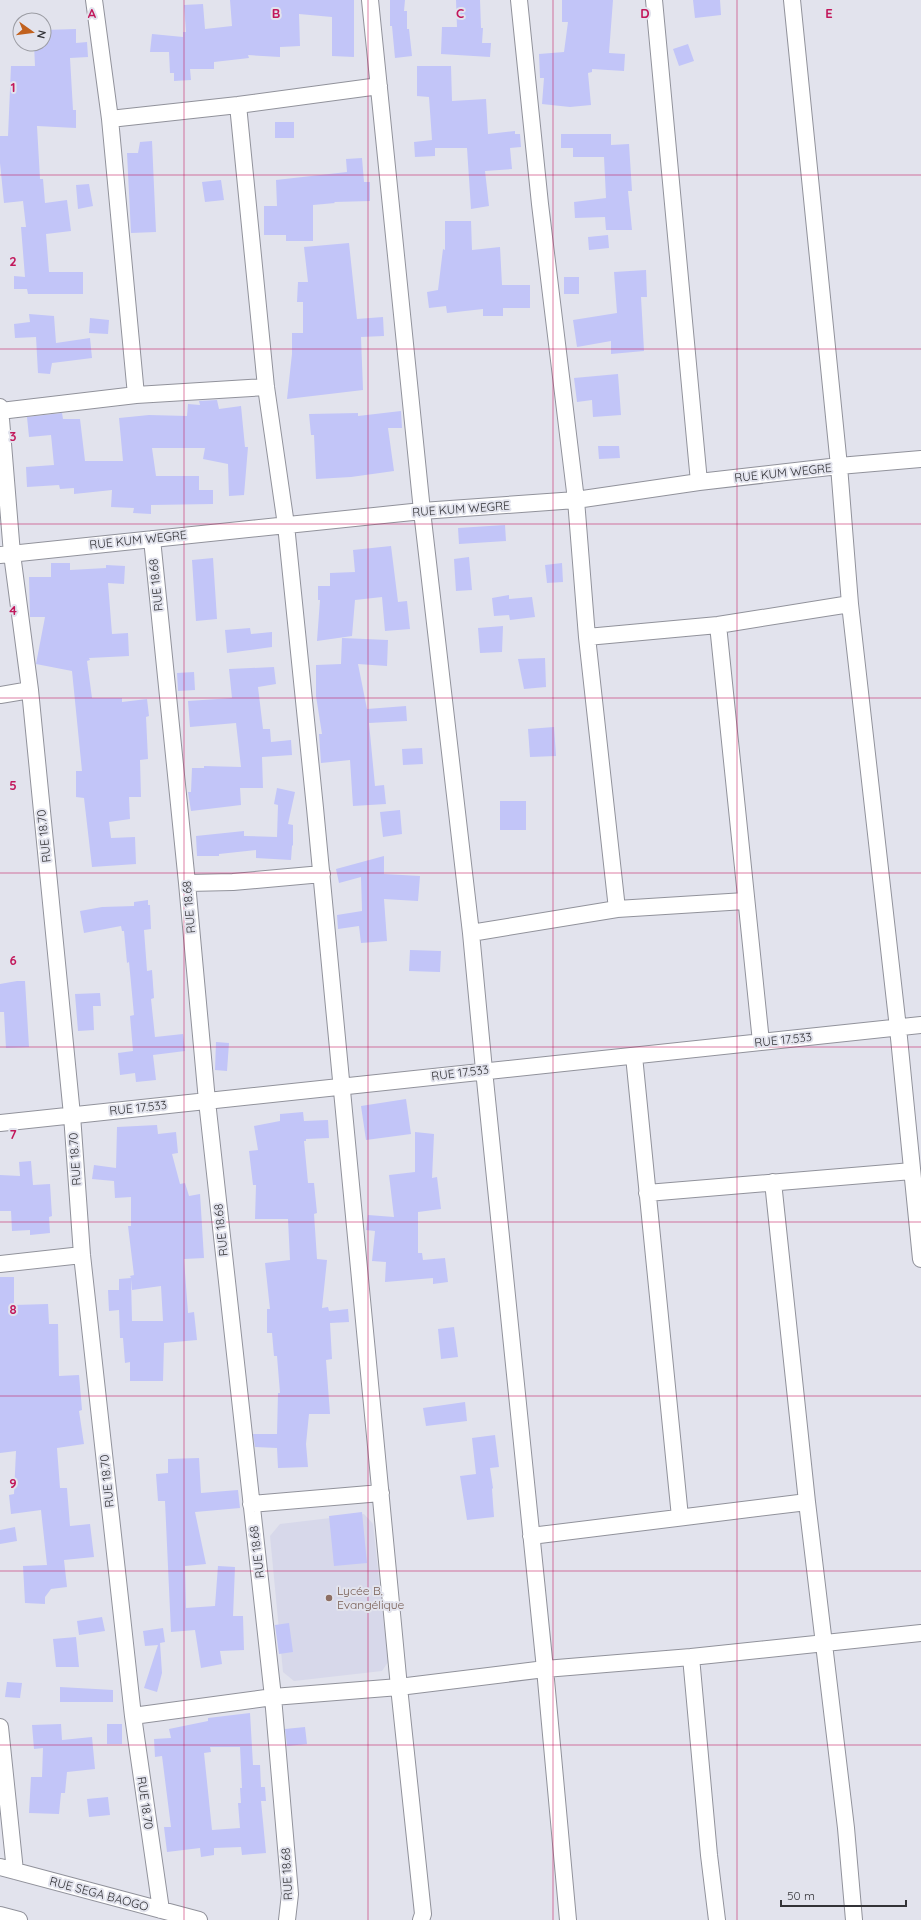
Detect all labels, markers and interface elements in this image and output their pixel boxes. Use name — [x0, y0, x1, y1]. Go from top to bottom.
text: A — [88, 5, 97, 21]
text: B — [272, 5, 280, 21]
text: C — [456, 5, 464, 21]
text: D — [640, 5, 650, 21]
text: E — [825, 5, 833, 21]
north arrow — [12, 12, 52, 52]
text: N — [34, 29, 49, 40]
text: 1 — [10, 79, 16, 95]
text: 2 — [9, 253, 17, 269]
text: 3 — [10, 428, 17, 444]
street label: RUE KUM WEGRE — [733, 460, 833, 485]
street label: RUE KUM WEGRE — [412, 498, 511, 519]
street label: RUE KUM WEGRE — [88, 527, 188, 552]
street label: RUE 18.68 — [145, 558, 166, 612]
text: 4 — [9, 602, 17, 618]
text: 5 — [9, 777, 17, 793]
street label: RUE 18.70 — [33, 809, 54, 863]
street label: RUE 18.68 — [179, 880, 198, 934]
text: 6 — [9, 952, 17, 968]
street label: RUE 17.533 — [753, 1029, 812, 1050]
street label: RUE 17.533 — [430, 1062, 490, 1083]
street label: RUE 17.533 — [108, 1097, 167, 1118]
text: 7 — [9, 1126, 17, 1142]
street label: RUE 18.70 — [65, 1132, 84, 1186]
street label: RUE 18.68 — [210, 1203, 231, 1257]
text: 8 — [9, 1301, 17, 1317]
street label: RUE 18.70 — [96, 1454, 117, 1508]
text: 9 — [9, 1475, 17, 1491]
street label: RUE 18.68 — [246, 1525, 267, 1579]
place label: Lycée B. Evangélique — [337, 1583, 405, 1612]
marker: Lycée B. Evangélique — [324, 1593, 334, 1603]
street label: RUE 18.70 — [134, 1776, 157, 1830]
street label: RUE 18.68 — [278, 1847, 295, 1901]
street label: RUE SEGA BAOGO — [48, 1873, 150, 1914]
scale bar — [781, 1882, 906, 1908]
text: 50 m — [787, 1888, 815, 1903]

